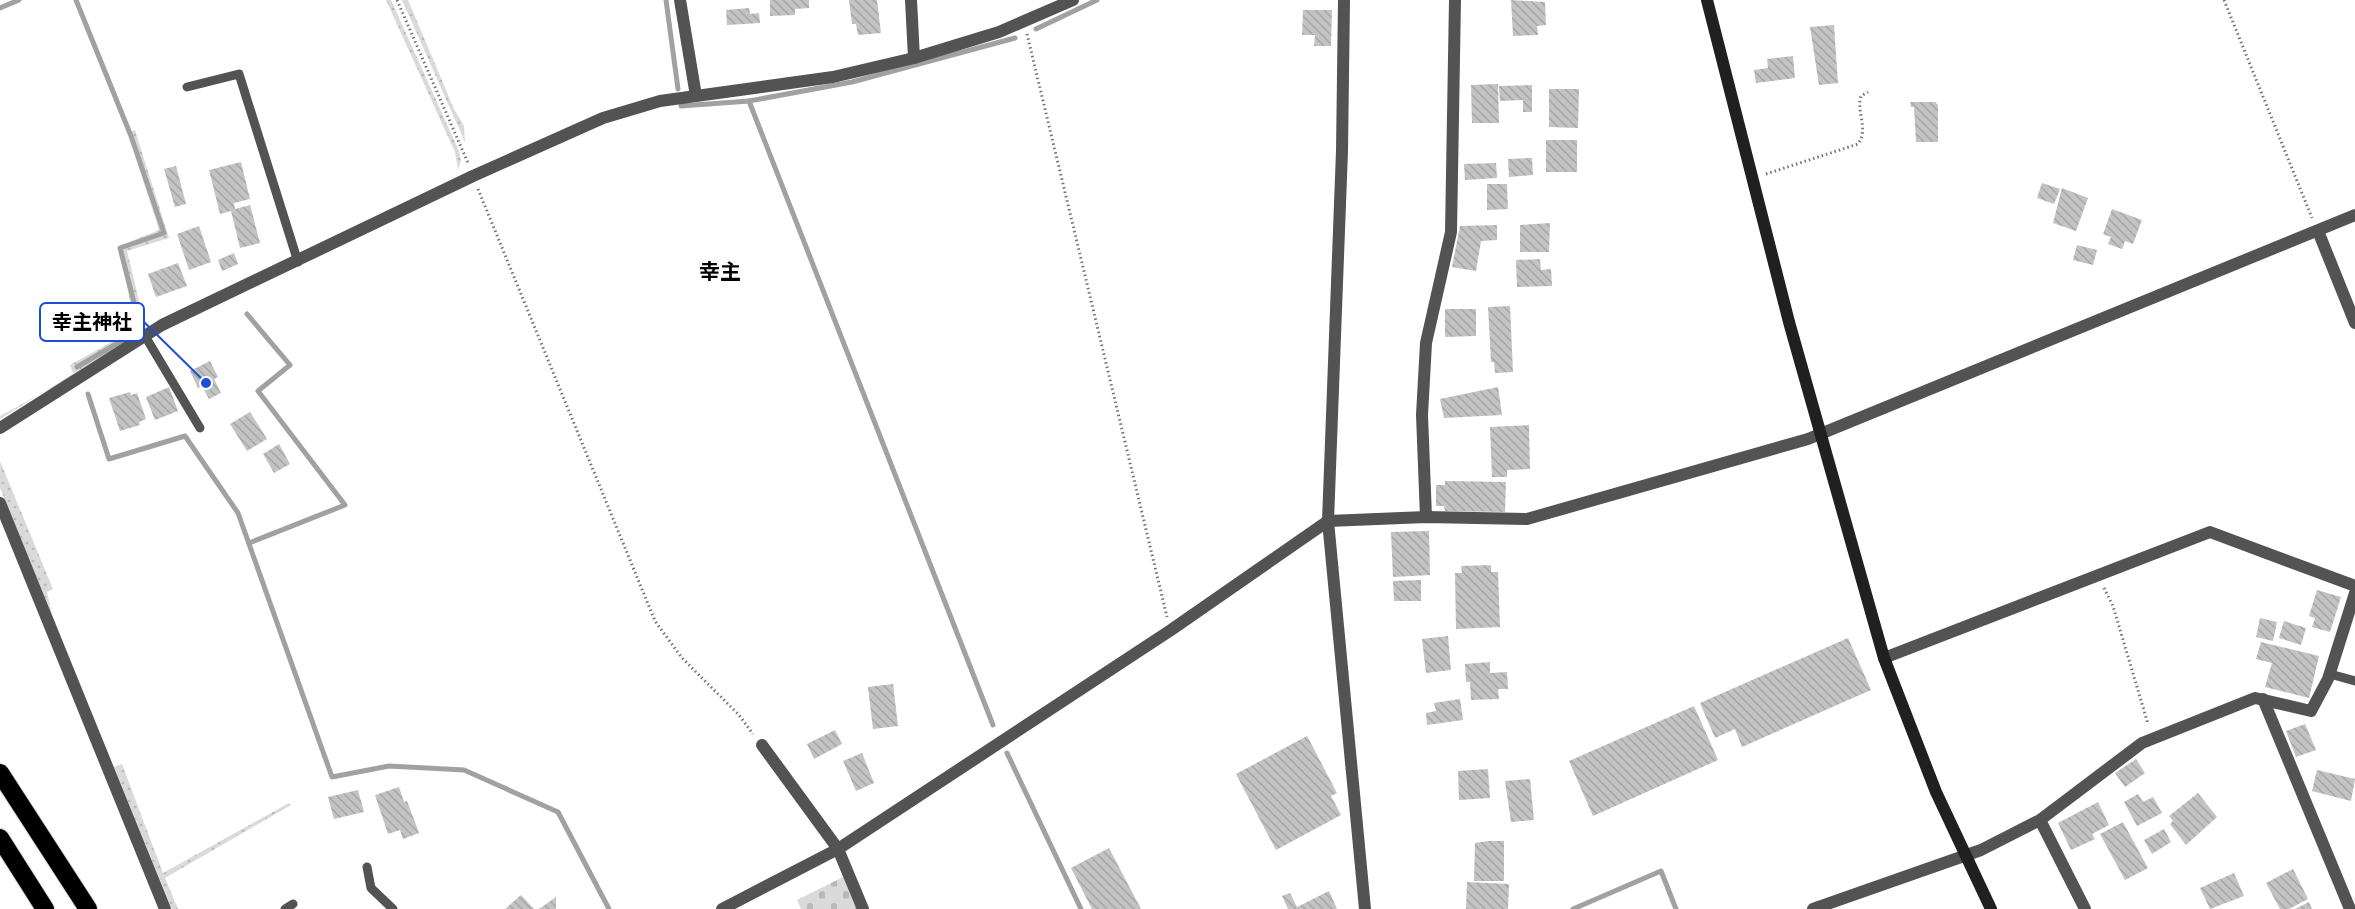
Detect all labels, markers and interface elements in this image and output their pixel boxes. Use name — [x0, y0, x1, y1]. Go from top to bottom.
district label: 幸主 — [699, 260, 741, 287]
callout: 幸主神社 — [40, 303, 144, 341]
text: 幸主神社 — [52, 311, 132, 337]

